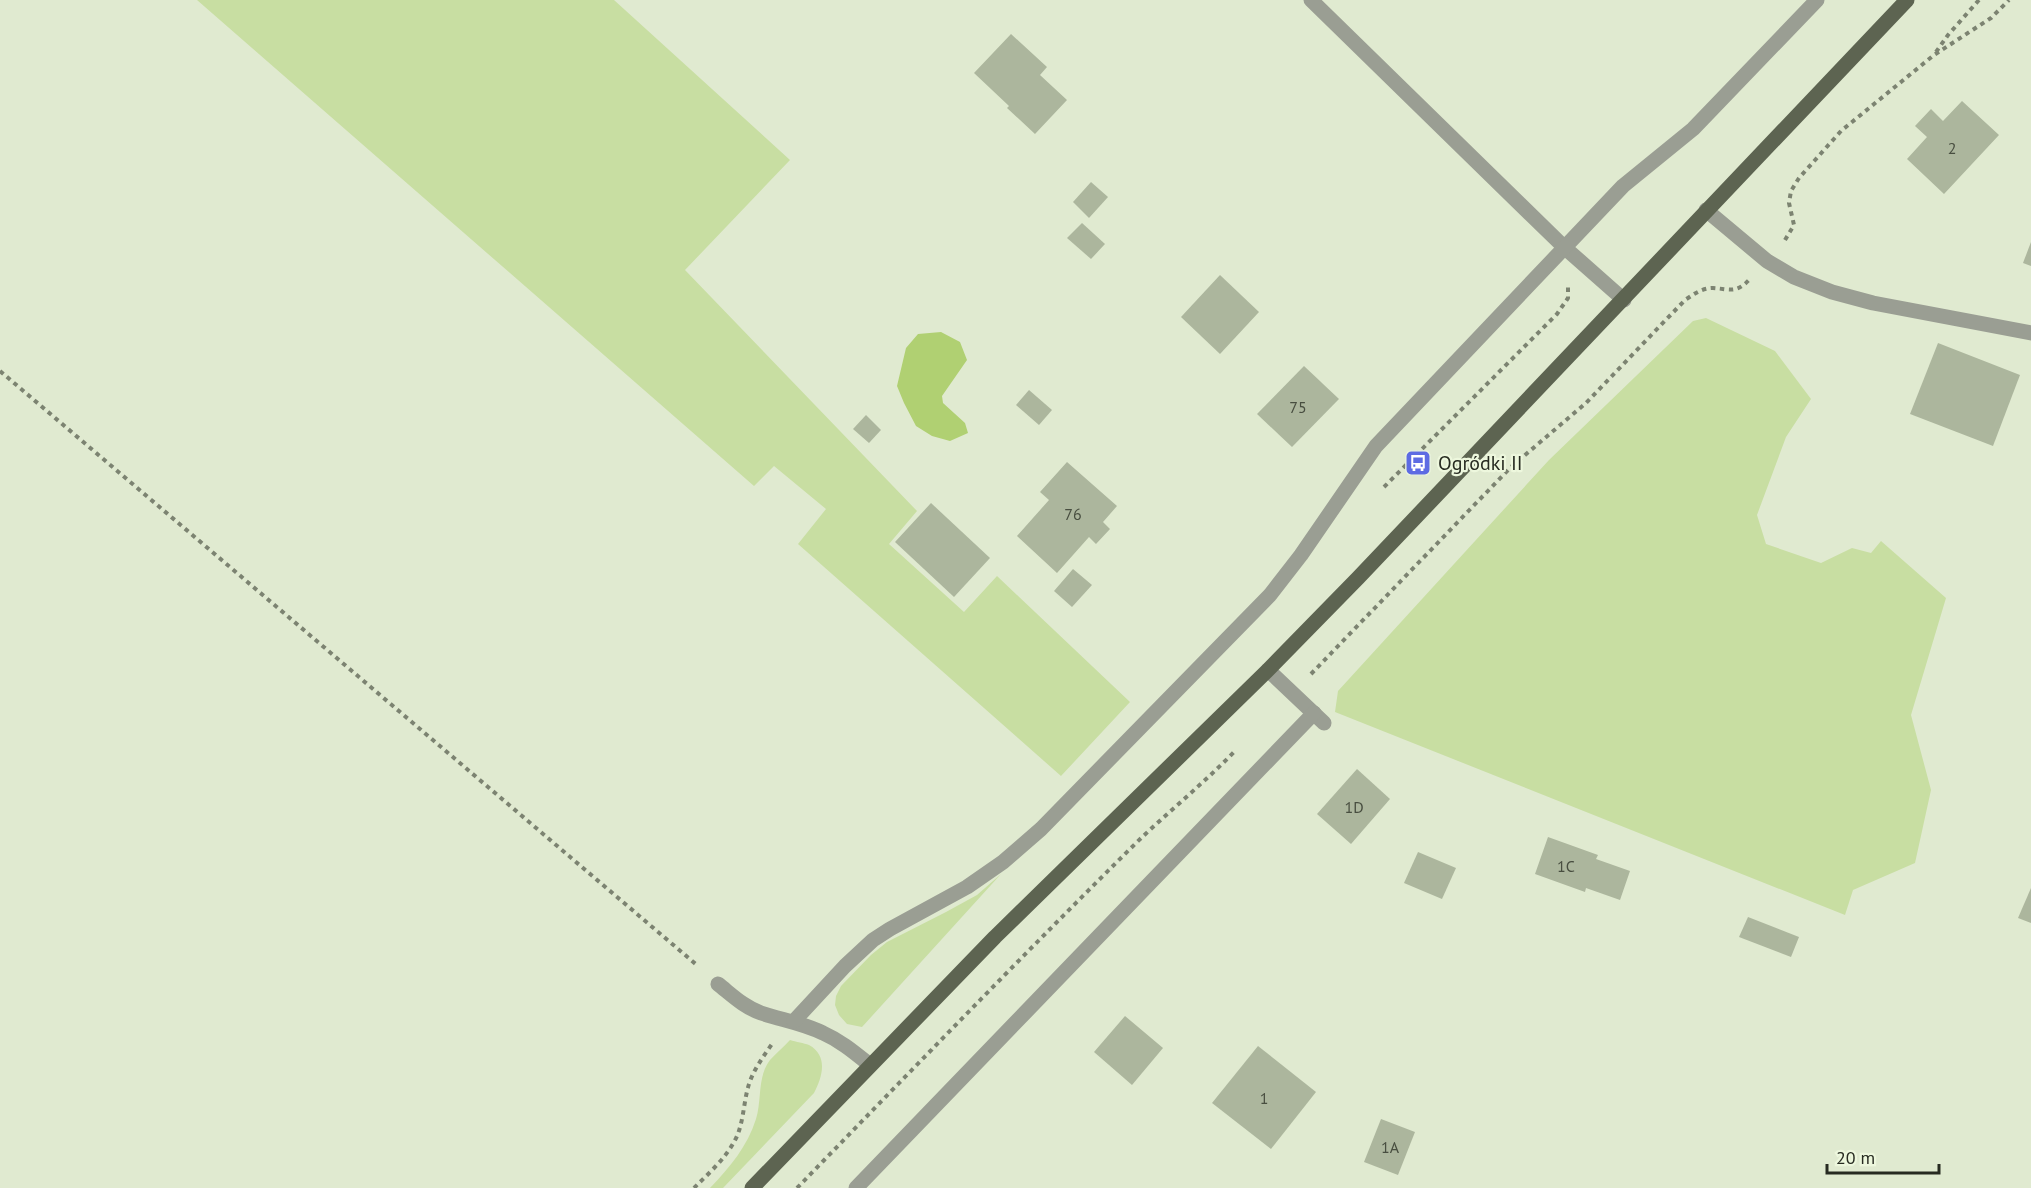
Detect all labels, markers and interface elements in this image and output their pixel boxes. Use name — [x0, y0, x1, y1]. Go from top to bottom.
house number: 2 — [1948, 138, 1956, 158]
house number: 75 — [1289, 397, 1307, 417]
bus stop icon: Ogródki II — [1403, 448, 1433, 478]
place label: Ogródki II — [1438, 450, 1523, 476]
house number: 76 — [1064, 504, 1082, 524]
house number: 1D — [1344, 797, 1364, 817]
house number: 1C — [1557, 856, 1575, 876]
house number: 1 — [1260, 1088, 1268, 1108]
house number: 1A — [1381, 1137, 1400, 1157]
scale bar — [1827, 1137, 1940, 1175]
text: 20 m — [1836, 1146, 1875, 1169]

